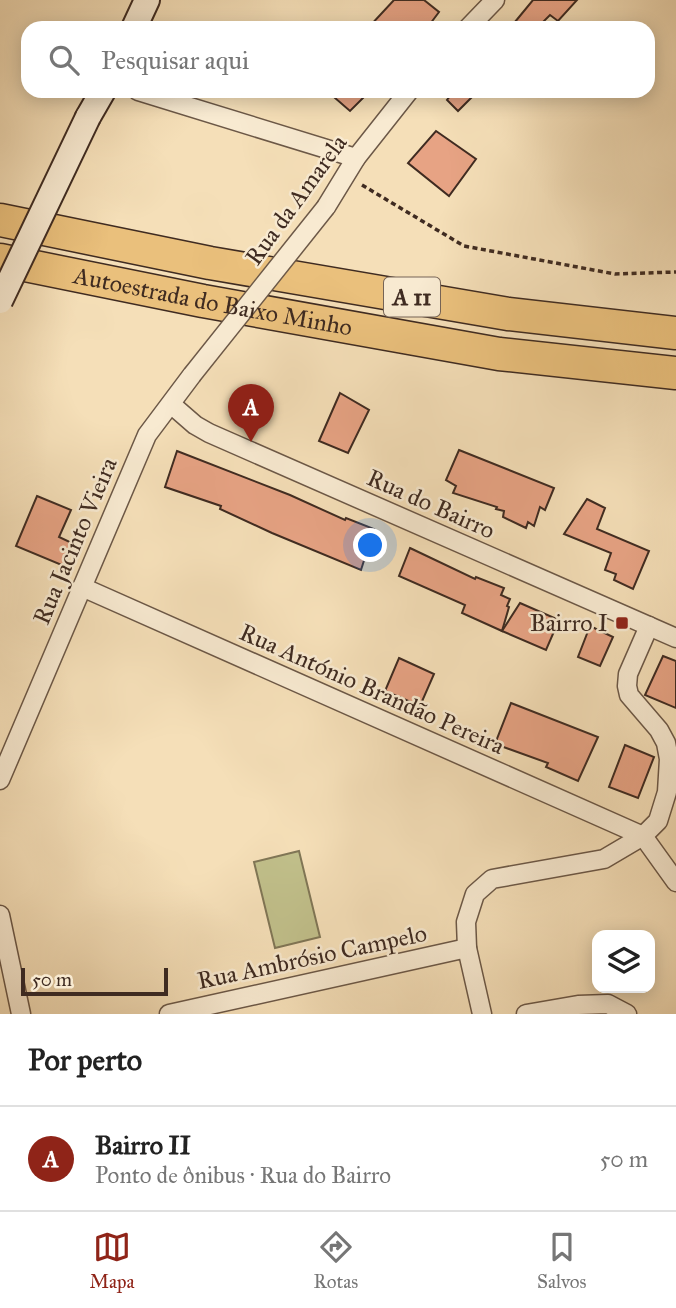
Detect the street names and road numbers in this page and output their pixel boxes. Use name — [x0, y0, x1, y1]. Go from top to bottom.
street label: Rua da Amarela — [239, 128, 354, 271]
street label: Autoestrada do Baixo Minho — [70, 260, 355, 342]
road number: A 11 — [384, 278, 440, 316]
street label: Rua Jacinto Vieira — [26, 452, 124, 629]
street label: Rua do Bairro — [362, 462, 500, 546]
street label: Rua António Brandão Pereira — [235, 617, 510, 761]
street label: Rua Ambrósio Campelo — [195, 918, 429, 996]

